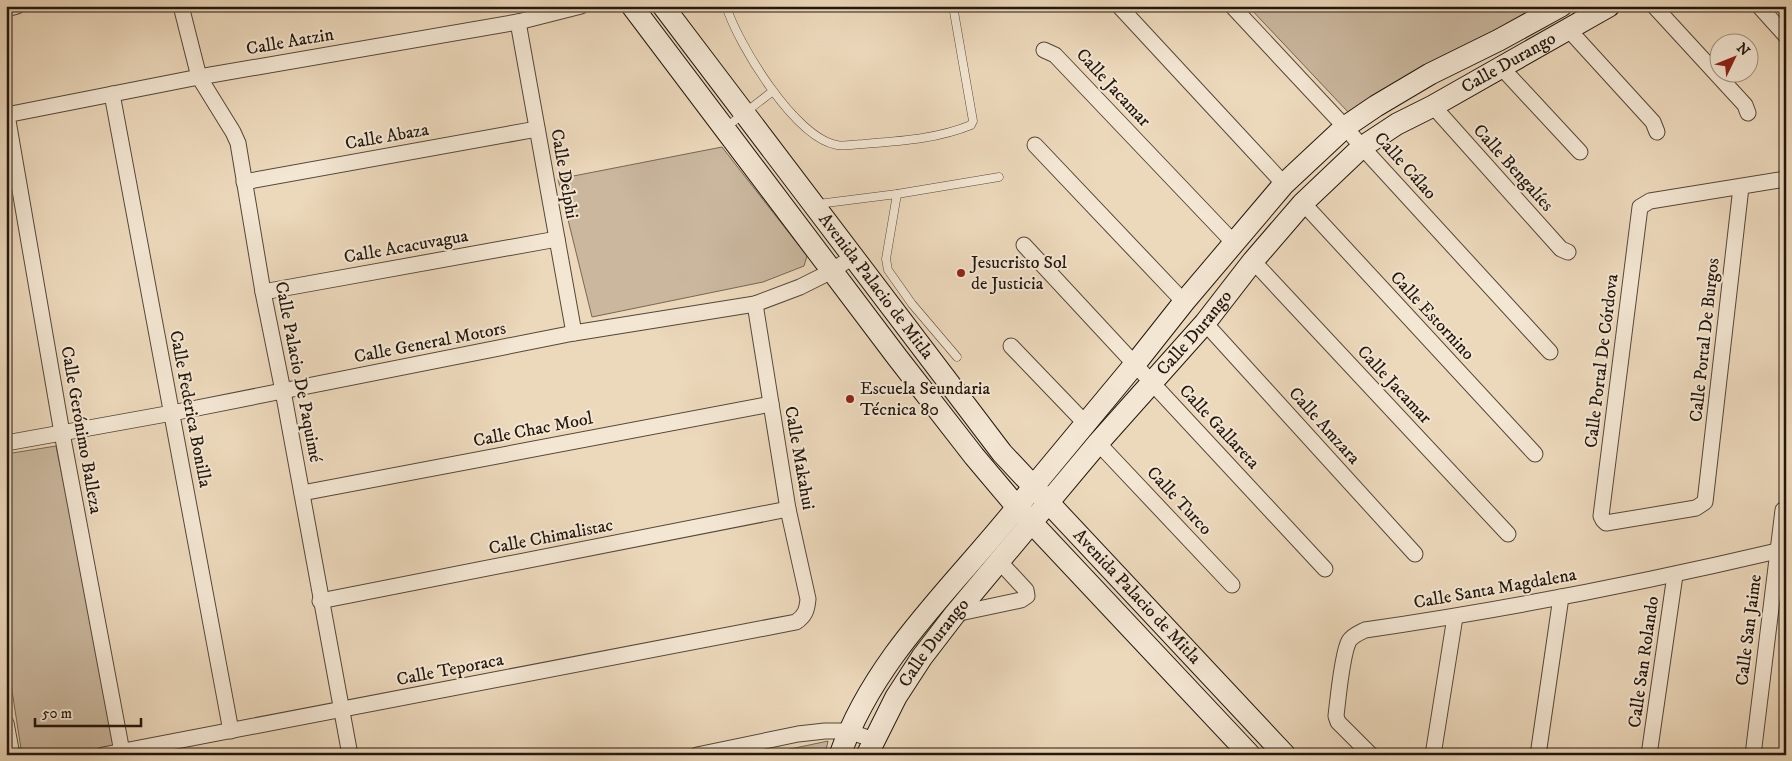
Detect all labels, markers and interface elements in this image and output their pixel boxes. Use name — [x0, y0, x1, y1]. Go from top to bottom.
street label: Calle Aatzin — [245, 23, 336, 61]
street label: Calle Durango — [1458, 27, 1560, 99]
north arrow — [1710, 32, 1760, 82]
text: N — [1732, 39, 1754, 61]
street label: Calle Jacamar — [1071, 44, 1155, 132]
street label: Calle Abaza — [343, 119, 431, 155]
street label: Calle Bengalíes — [1468, 120, 1558, 216]
street label: Calle Delphi — [545, 127, 583, 221]
street label: Calle Cálao — [1369, 128, 1441, 204]
street label: Avenida Palacio de Mitla — [813, 209, 938, 364]
street label: Calle Acacuvagua — [342, 225, 470, 269]
place label: Jesucristo Sol de Justicia — [969, 252, 1068, 295]
street label: Calle Portal De Burgos — [1685, 257, 1725, 423]
marker: Jesucristo Sol de Justicia — [955, 267, 967, 279]
street label: Calle Estornino — [1385, 267, 1479, 365]
street label: Calle Portal De Córdova — [1580, 272, 1624, 449]
street label: Calle Palacio De Paquimé — [270, 280, 326, 465]
street label: Calle Durango — [1152, 286, 1237, 380]
street label: Calle General Motors — [352, 317, 508, 369]
street label: Calle Federica Bonilla — [164, 329, 216, 490]
street label: Calle Jacamar — [1352, 341, 1436, 429]
street label: Calle Gerónimo Balleza — [55, 344, 107, 516]
place label: Escuela Seundaria Técnica 80 — [860, 378, 990, 421]
street label: Calle Gallareta — [1174, 380, 1264, 474]
street label: Calle Amzara — [1284, 383, 1365, 469]
marker: Escuela Seundaria Técnica 80 — [844, 393, 856, 405]
street label: Calle Makahui — [779, 404, 819, 512]
street label: Calle Chac Mool — [471, 408, 595, 452]
street label: Calle Turco — [1142, 462, 1216, 540]
street label: Calle Chimalistac — [487, 514, 615, 560]
street label: Avenida Palacio de Mitla — [1068, 525, 1206, 669]
street label: Calle Santa Magdalena — [1412, 564, 1578, 614]
street label: Calle San Jaime — [1731, 573, 1767, 687]
street label: Calle Durango — [894, 594, 974, 692]
street label: Calle San Rolando — [1624, 595, 1664, 729]
street label: Calle Teporaca — [395, 649, 506, 691]
scale bar — [35, 696, 141, 728]
text: 50 m — [42, 704, 72, 723]

